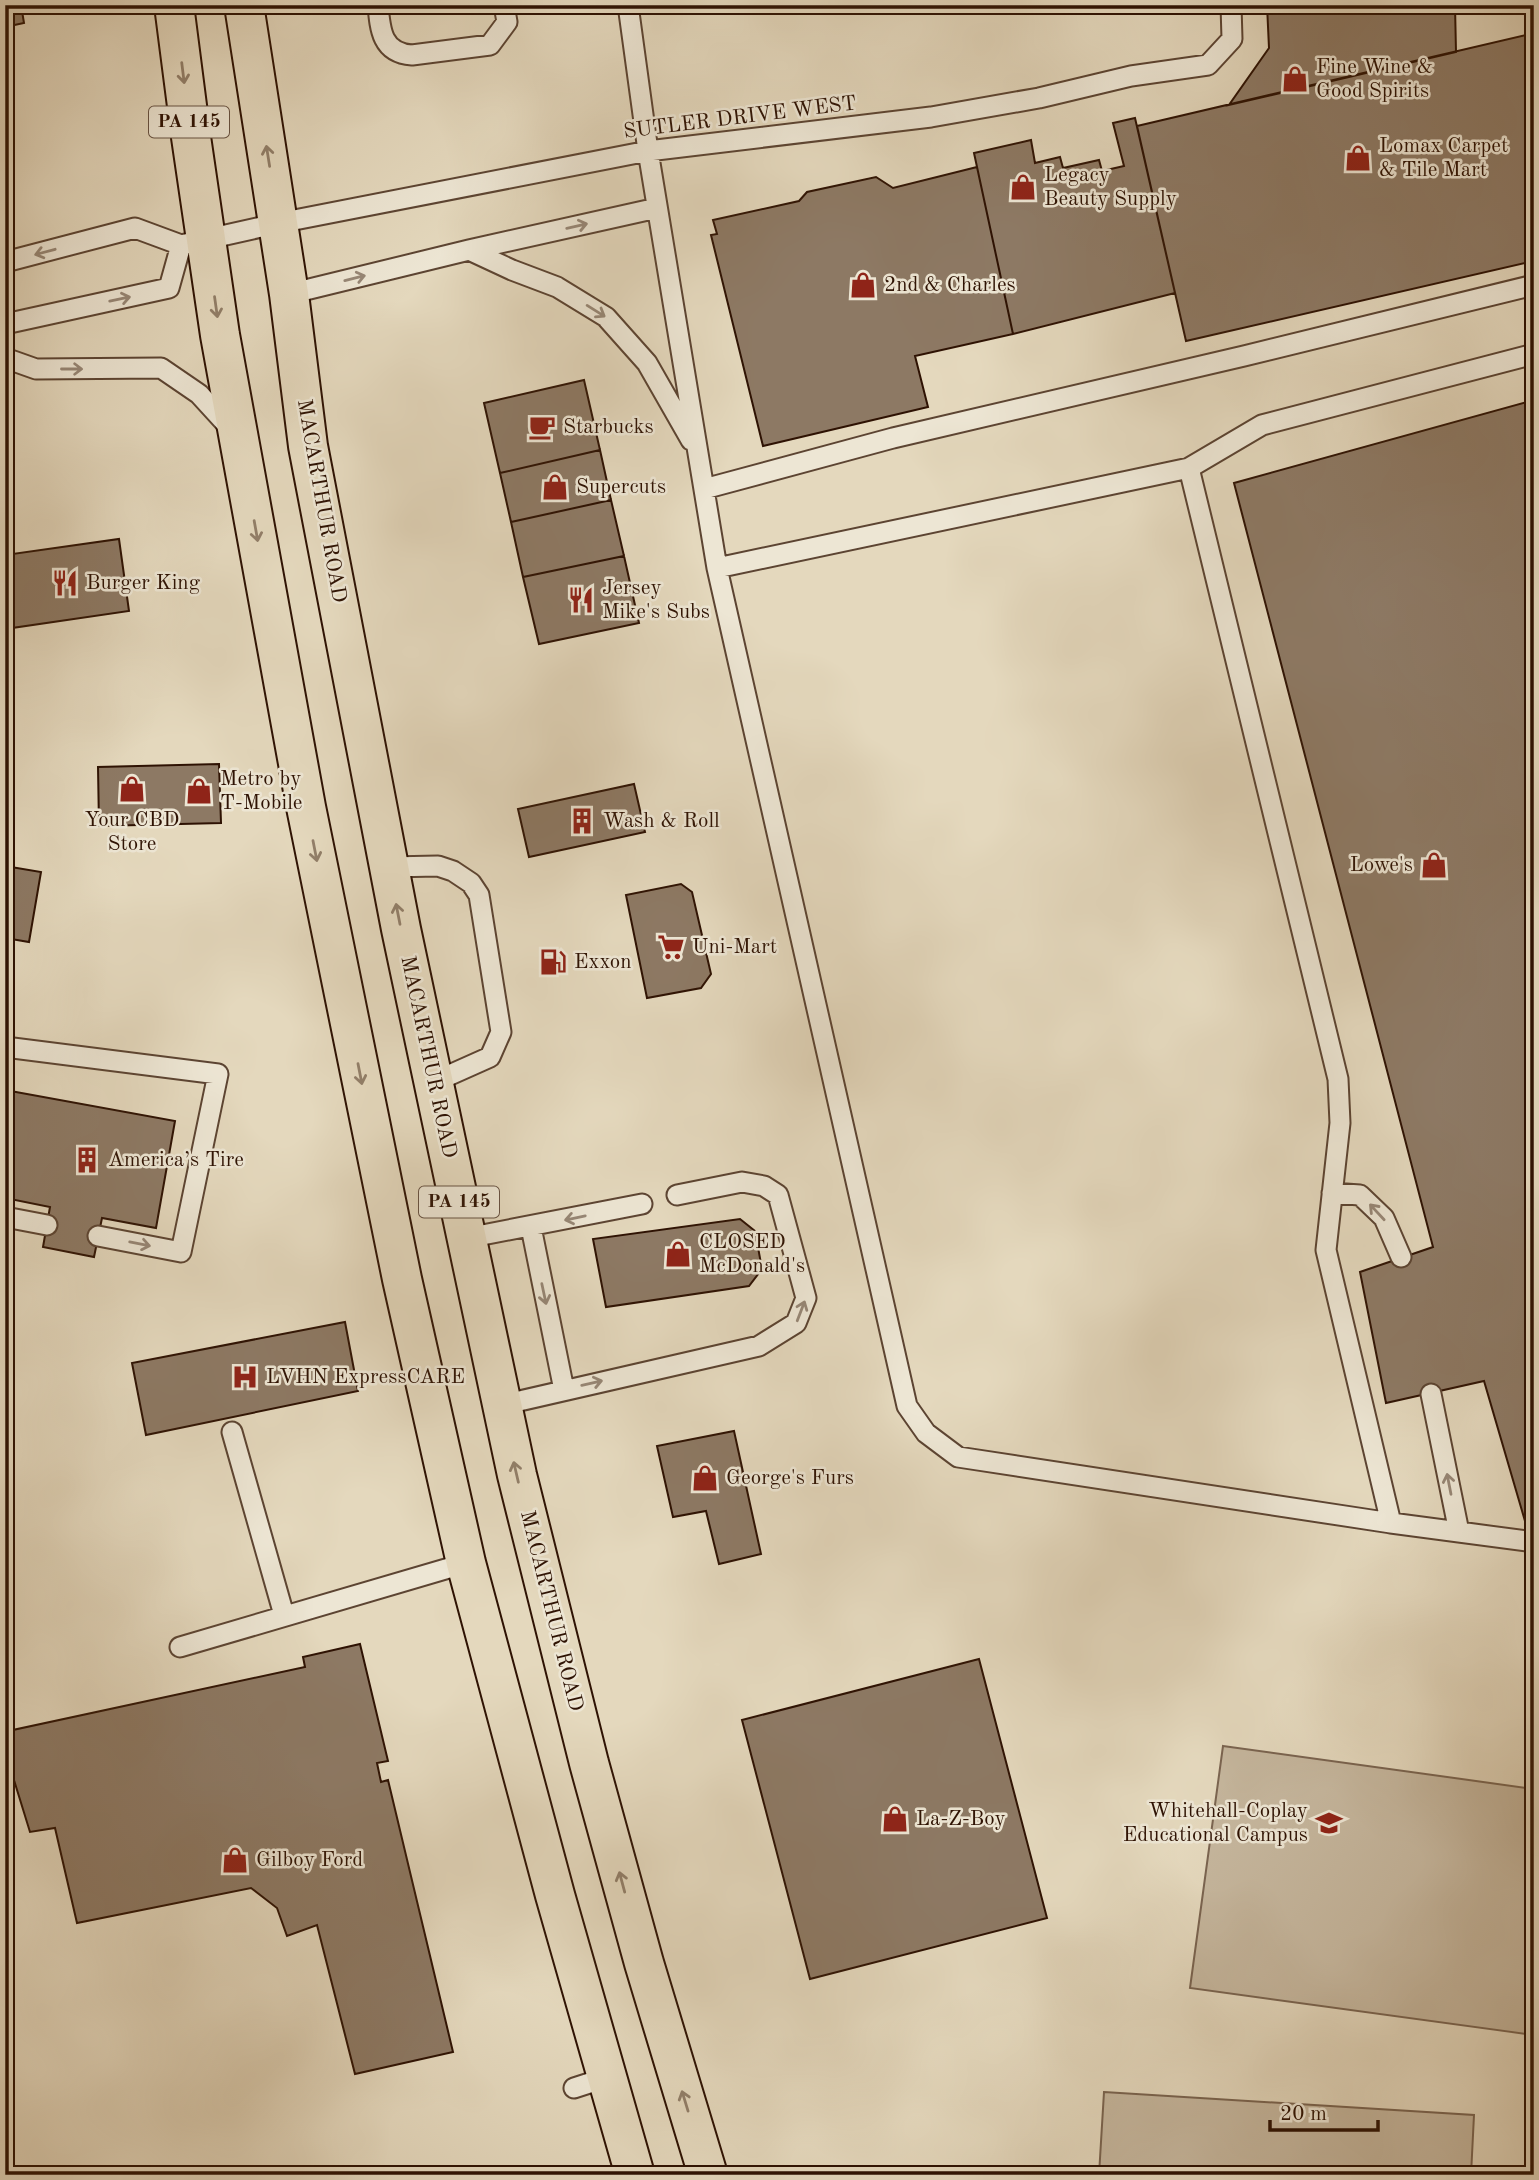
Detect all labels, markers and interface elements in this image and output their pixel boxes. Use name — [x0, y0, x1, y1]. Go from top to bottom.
place label: Fine Wine & Good Spirits — [1316, 57, 1433, 102]
one-way arrow — [176, 61, 189, 84]
shop icon: Fine Wine & Good Spirits — [1280, 64, 1310, 94]
street label: SUTLER DRIVE WEST — [622, 93, 858, 143]
road number: PA 145 — [149, 106, 229, 138]
place label: Lomax Carpet & Tile Mart — [1379, 136, 1508, 181]
shop icon: Lomax Carpet & Tile Mart — [1343, 143, 1373, 173]
one-way arrow — [261, 145, 274, 167]
place label: Legacy Beauty Supply — [1044, 165, 1177, 210]
shop icon: Legacy Beauty Supply — [1008, 172, 1038, 202]
one-way arrow — [565, 218, 588, 232]
one-way arrow — [34, 246, 57, 259]
shop icon: 2nd & Charles — [848, 270, 878, 300]
one-way arrow — [343, 271, 366, 284]
place label: 2nd & Charles — [884, 275, 1016, 296]
one-way arrow — [108, 291, 131, 305]
one-way arrow — [210, 295, 223, 318]
one-way arrow — [586, 304, 606, 318]
one-way arrow — [60, 362, 83, 376]
street label: MACARTHUR ROAD — [293, 398, 349, 604]
cafe icon: Starbucks — [527, 412, 557, 442]
place label: Starbucks — [563, 417, 654, 438]
shop icon: Supercuts — [540, 472, 570, 502]
place label: Supercuts — [576, 477, 666, 498]
one-way arrow — [250, 519, 263, 542]
restaurant icon: Burger King — [50, 568, 80, 598]
place label: Burger King — [86, 573, 201, 594]
place label: Jersey Mike's Subs — [602, 578, 710, 623]
restaurant icon: Jersey Mike's Subs — [566, 585, 596, 615]
place label: Metro by T-Mobile — [220, 769, 303, 814]
shop icon: Your CBD Store — [117, 774, 147, 804]
shop icon: Metro by T-Mobile — [184, 776, 214, 806]
building icon: Wash & Roll — [567, 806, 597, 836]
place label: Your CBD Store — [85, 810, 179, 855]
place label: Wash & Roll — [603, 811, 720, 832]
one-way arrow — [308, 839, 322, 862]
shop icon: Lowe's — [1419, 850, 1449, 880]
place label: Lowe's — [1350, 855, 1413, 876]
one-way arrow — [391, 903, 405, 926]
supermarket icon: Uni-Mart — [656, 932, 686, 962]
place label: Uni-Mart — [692, 937, 777, 958]
fuel station icon: Exxon — [538, 947, 568, 977]
place label: Exxon — [574, 952, 632, 973]
street label: MACARTHUR ROAD — [396, 954, 460, 1160]
one-way arrow — [354, 1062, 367, 1085]
building icon: America’s Tire — [72, 1145, 102, 1175]
place label: America’s Tire — [108, 1150, 244, 1171]
road number: PA 145 — [419, 1186, 499, 1218]
one-way arrow — [1369, 1203, 1385, 1221]
one-way arrow — [564, 1211, 587, 1225]
place label: CLOSED McDonald's — [699, 1232, 805, 1277]
one-way arrow — [128, 1238, 151, 1252]
shop icon: CLOSED McDonald's — [663, 1239, 693, 1269]
one-way arrow — [538, 1282, 552, 1305]
one-way arrow — [795, 1301, 808, 1322]
hospital icon: LVHN ExpressCARE — [230, 1362, 260, 1392]
place label: LVHN ExpressCARE — [266, 1367, 465, 1388]
one-way arrow — [580, 1376, 603, 1390]
one-way arrow — [509, 1461, 523, 1484]
shop icon: George's Furs — [690, 1463, 720, 1493]
place label: George's Furs — [726, 1468, 854, 1489]
one-way arrow — [1442, 1473, 1455, 1496]
street label: MACARTHUR ROAD — [516, 1508, 586, 1714]
place label: Whitehall-Coplay Educational Campus — [1123, 1801, 1308, 1846]
shop icon: La-Z-Boy — [880, 1804, 910, 1834]
school or university icon: Whitehall-Coplay Educational Campus — [1314, 1808, 1344, 1838]
place label: La-Z-Boy — [916, 1809, 1006, 1830]
shop icon: Gilboy Ford — [220, 1845, 250, 1875]
place label: Gilboy Ford — [256, 1850, 363, 1871]
one-way arrow — [615, 1871, 628, 1894]
scale bar — [1270, 2089, 1378, 2133]
one-way arrow — [678, 2090, 691, 2112]
text: 20 m — [1280, 2104, 1327, 2125]

